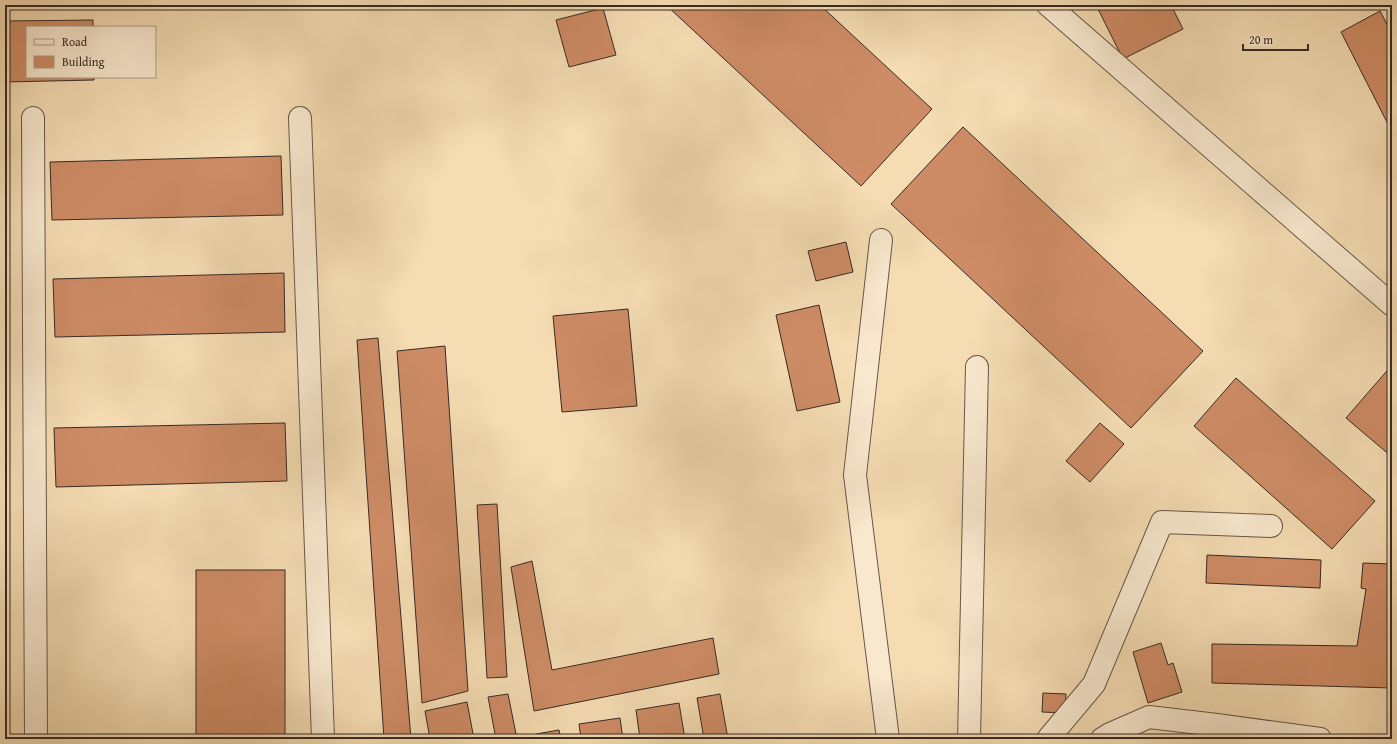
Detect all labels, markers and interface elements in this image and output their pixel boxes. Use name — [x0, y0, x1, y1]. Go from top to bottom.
legend — [26, 26, 156, 78]
scale bar — [1243, 26, 1308, 52]
text: 20 m — [1249, 31, 1273, 48]
text: Road — [62, 33, 88, 50]
text: Building — [62, 53, 105, 70]

